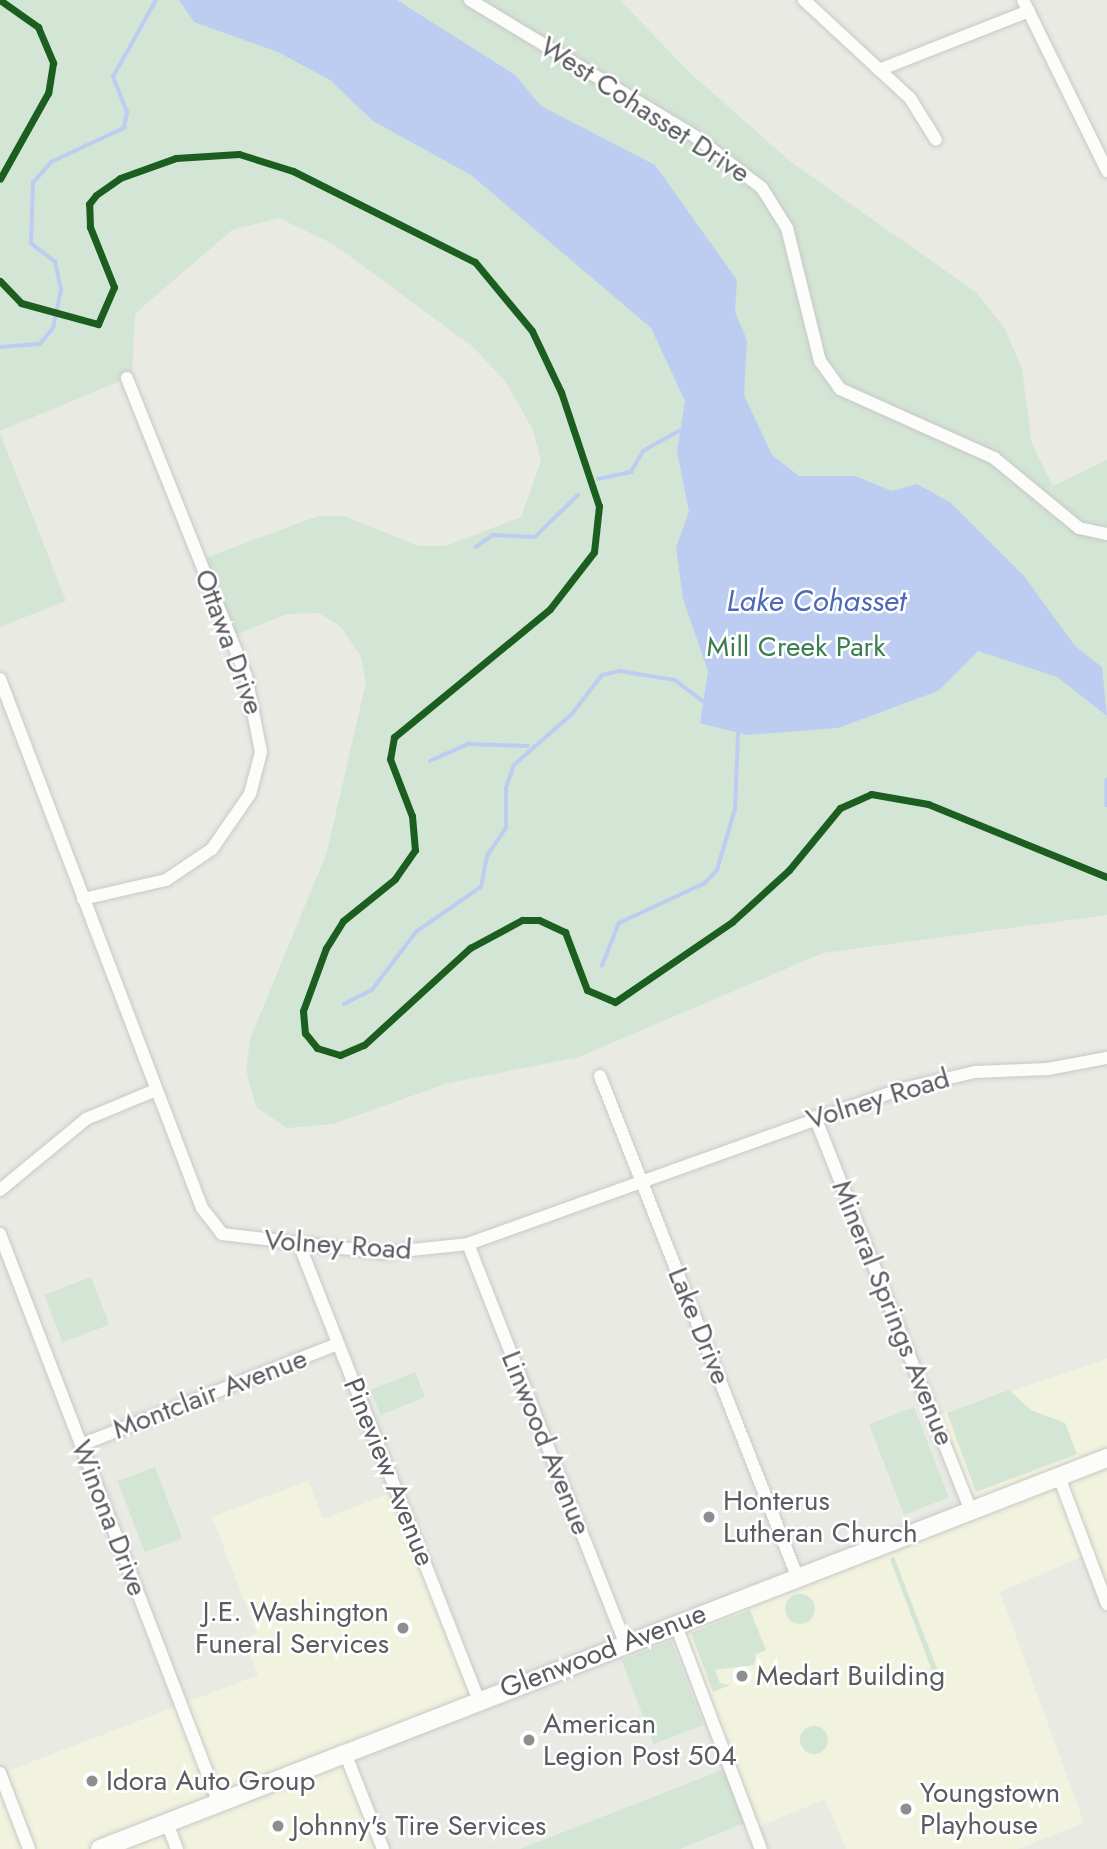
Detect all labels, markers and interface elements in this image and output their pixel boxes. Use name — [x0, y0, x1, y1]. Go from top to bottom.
street label: West Cohasset Drive — [534, 30, 756, 190]
street label: Ottawa Drive — [187, 565, 271, 719]
water label: Lake Cohasset — [726, 583, 906, 619]
park label: Mill Creek Park — [706, 630, 886, 664]
street label: Volney Road — [802, 1061, 954, 1137]
street label: Mineral Springs Avenue — [824, 1176, 962, 1450]
street label: Volney Road — [263, 1223, 413, 1267]
street label: Lake Drive — [660, 1263, 738, 1389]
street label: Montclair Avenue — [108, 1342, 312, 1446]
street label: Linwood Avenue — [494, 1346, 598, 1540]
street label: Pineview Avenue — [336, 1373, 442, 1571]
street label: Winona Drive — [64, 1436, 154, 1600]
place label: Honterus Lutheran Church — [723, 1484, 918, 1550]
marker: Honterus Lutheran Church — [701, 1509, 717, 1525]
place label: J.E. Washington Funeral Services — [195, 1595, 389, 1661]
street label: Glenwood Avenue — [495, 1596, 711, 1706]
marker: J.E. Washington Funeral Services — [395, 1620, 411, 1636]
place label: Medart Building — [756, 1659, 945, 1693]
marker: Medart Building — [734, 1668, 750, 1684]
place label: American Legion Post 504 — [543, 1707, 737, 1773]
marker: American Legion Post 504 — [521, 1732, 537, 1748]
place label: Idora Auto Group — [106, 1764, 315, 1798]
marker: Idora Auto Group — [84, 1773, 100, 1789]
place label: Youngstown Playhouse — [920, 1776, 1060, 1842]
marker: Youngstown Playhouse — [898, 1801, 914, 1817]
place label: Johnny's Tire Services — [292, 1809, 546, 1843]
marker: Johnny's Tire Services — [270, 1818, 286, 1834]

